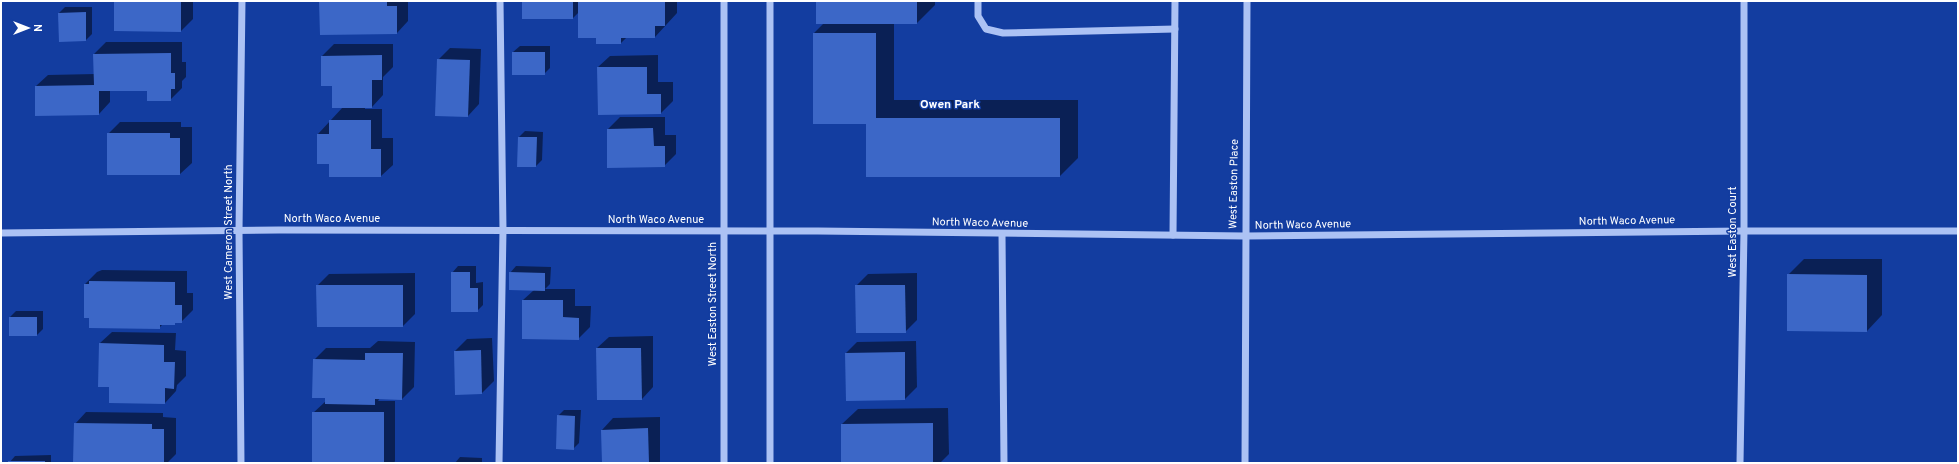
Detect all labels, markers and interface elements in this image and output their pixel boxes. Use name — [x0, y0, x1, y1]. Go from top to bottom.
north arrow — [8, 8, 48, 48]
text: N — [30, 24, 44, 32]
district label: Owen Park — [920, 97, 980, 113]
street label: West Easton Place — [1226, 139, 1242, 229]
street label: West Cameron Street North — [222, 164, 236, 300]
street label: West Easton Court — [1726, 186, 1740, 278]
street label: North Waco Avenue — [284, 212, 380, 226]
street label: North Waco Avenue — [608, 213, 704, 227]
street label: North Waco Avenue — [1579, 213, 1675, 229]
street label: North Waco Avenue — [932, 215, 1028, 231]
street label: North Waco Avenue — [1255, 217, 1351, 233]
street label: West Easton Street North — [706, 242, 720, 366]

